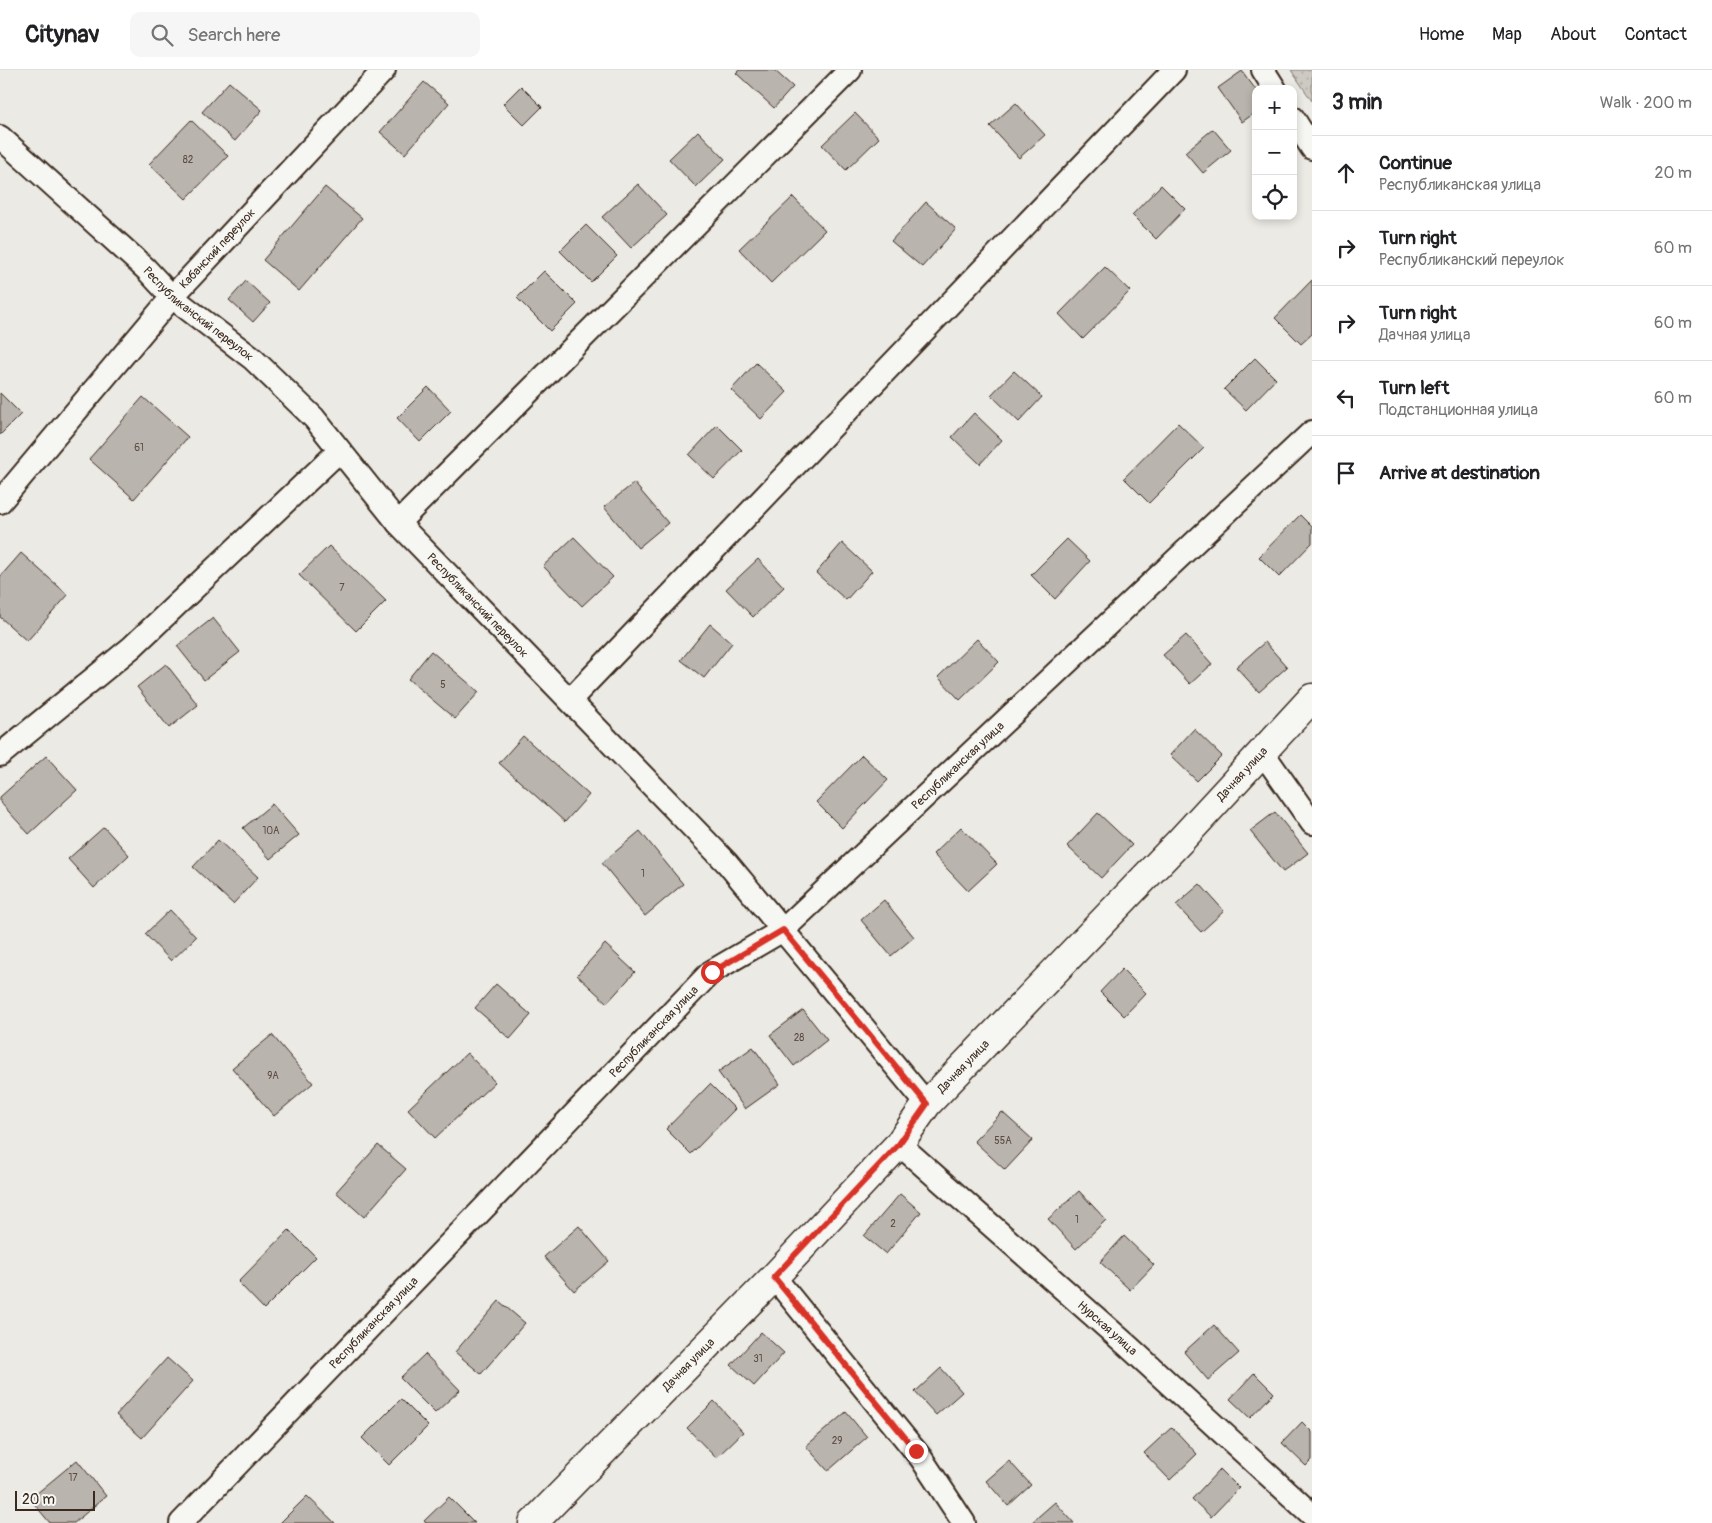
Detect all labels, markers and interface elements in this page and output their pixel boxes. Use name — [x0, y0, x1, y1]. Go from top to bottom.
search box — [130, 12, 480, 57]
text: Citynav — [25, 20, 100, 49]
icon: search — [148, 21, 176, 49]
text: Search here — [188, 23, 280, 47]
text: Home — [1419, 23, 1464, 46]
text: Map — [1492, 23, 1522, 46]
text: About — [1550, 23, 1596, 46]
text: Contact — [1624, 23, 1687, 46]
map controls — [1252, 85, 1297, 220]
button: + — [1252, 85, 1297, 130]
text: 3 min — [1332, 89, 1382, 116]
text: Walk · 200 m — [1600, 93, 1692, 113]
button: − — [1252, 130, 1297, 175]
text: Continue — [1379, 151, 1452, 175]
house number: 82 — [183, 154, 194, 166]
icon: ahead — [1332, 159, 1360, 187]
text: 20 m — [1654, 163, 1692, 183]
button: locate — [1252, 175, 1297, 220]
text: Республиканская улица — [1379, 175, 1541, 195]
street label: Кабанский переулок — [176, 205, 258, 292]
text: Turn right — [1379, 226, 1457, 250]
icon: right — [1332, 234, 1360, 262]
text: 60 m — [1654, 238, 1692, 258]
text: Республиканский переулок — [1379, 250, 1565, 270]
street label: Республиканский переулок — [140, 264, 256, 364]
text: Turn right — [1379, 301, 1457, 325]
icon: right — [1332, 309, 1360, 337]
text: 60 m — [1654, 313, 1692, 333]
text: Дачная улица — [1379, 325, 1470, 345]
text: Turn left — [1379, 376, 1449, 400]
icon: left — [1332, 384, 1360, 412]
text: 60 m — [1654, 388, 1692, 408]
text: Подстанционная улица — [1379, 400, 1538, 420]
house number: 61 — [134, 442, 144, 454]
icon: arrive — [1332, 459, 1360, 487]
text: Arrive at destination — [1379, 461, 1540, 485]
street label: Республиканский переулок — [424, 550, 532, 661]
house number: 7 — [339, 582, 345, 594]
house number: 5 — [440, 679, 446, 691]
street label: Республиканская улица — [908, 718, 1008, 813]
street label: Дачная улица — [1213, 743, 1271, 805]
house number: 10А — [262, 825, 280, 837]
house number: 1 — [641, 868, 645, 880]
route start — [701, 961, 724, 984]
street label: Республиканская улица — [606, 982, 702, 1081]
house number: 28 — [794, 1032, 804, 1044]
street label: Дачная улица — [933, 1036, 993, 1097]
house number: 9А — [267, 1070, 279, 1082]
house number: 55А — [994, 1135, 1012, 1147]
house number: 1 — [1075, 1214, 1079, 1226]
house number: 2 — [890, 1218, 896, 1230]
street label: Республиканская улица — [326, 1273, 422, 1372]
street label: Нурская улица — [1075, 1298, 1141, 1359]
street label: Дачная улица — [658, 1334, 718, 1395]
house number: 31 — [753, 1353, 763, 1365]
house number: 29 — [832, 1435, 842, 1447]
route end — [905, 1440, 928, 1463]
house number: 17 — [68, 1472, 78, 1484]
scale bar — [15, 1488, 95, 1511]
text: 20 m — [22, 1491, 55, 1508]

